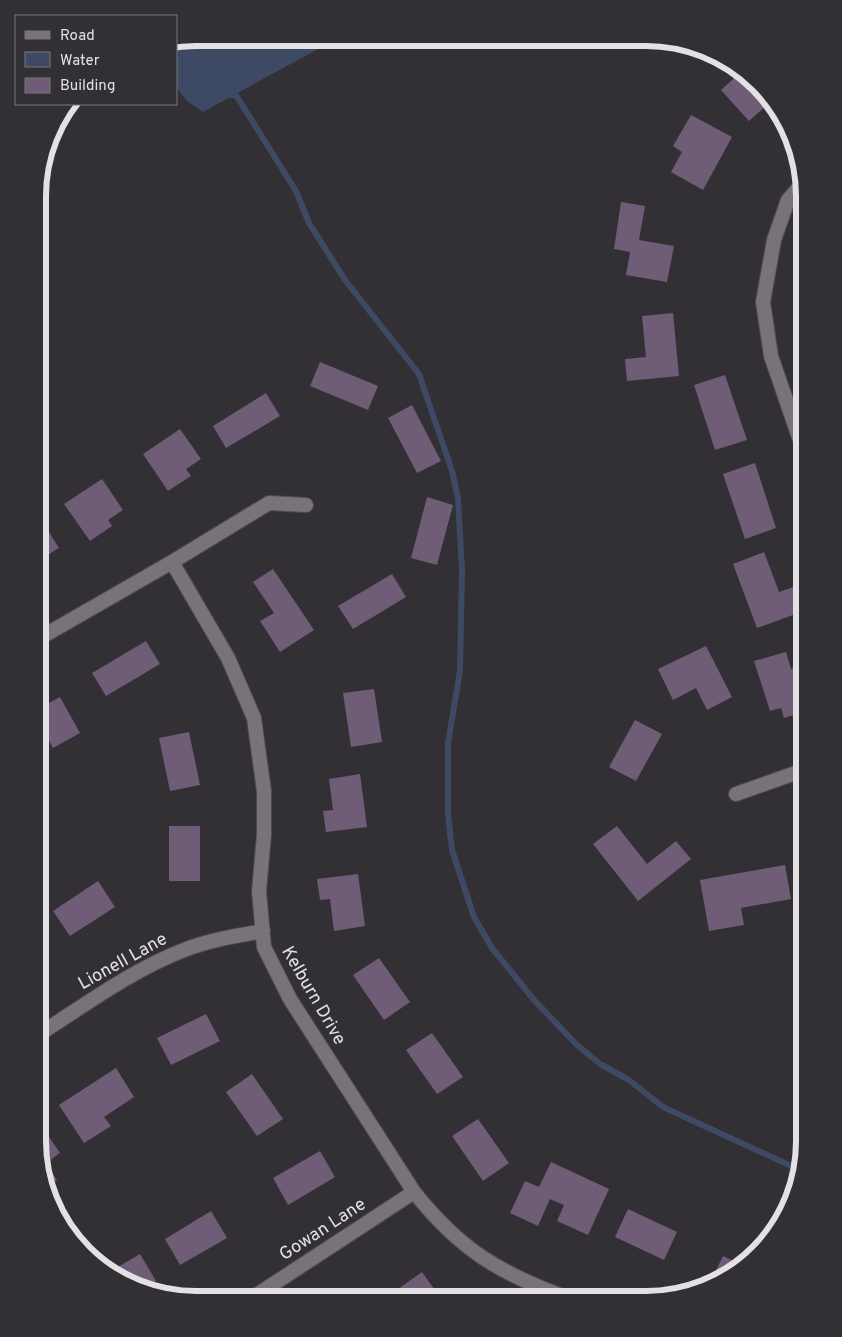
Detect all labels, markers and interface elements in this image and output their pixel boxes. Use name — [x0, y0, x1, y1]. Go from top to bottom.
legend — [15, 15, 178, 105]
text: Road — [60, 27, 95, 46]
text: Water — [60, 52, 100, 71]
text: Building — [60, 77, 115, 96]
street label: Lionell Lane — [74, 928, 172, 996]
street label: Kelburn Drive — [276, 943, 350, 1049]
street label: Gowan Lane — [275, 1193, 371, 1267]

